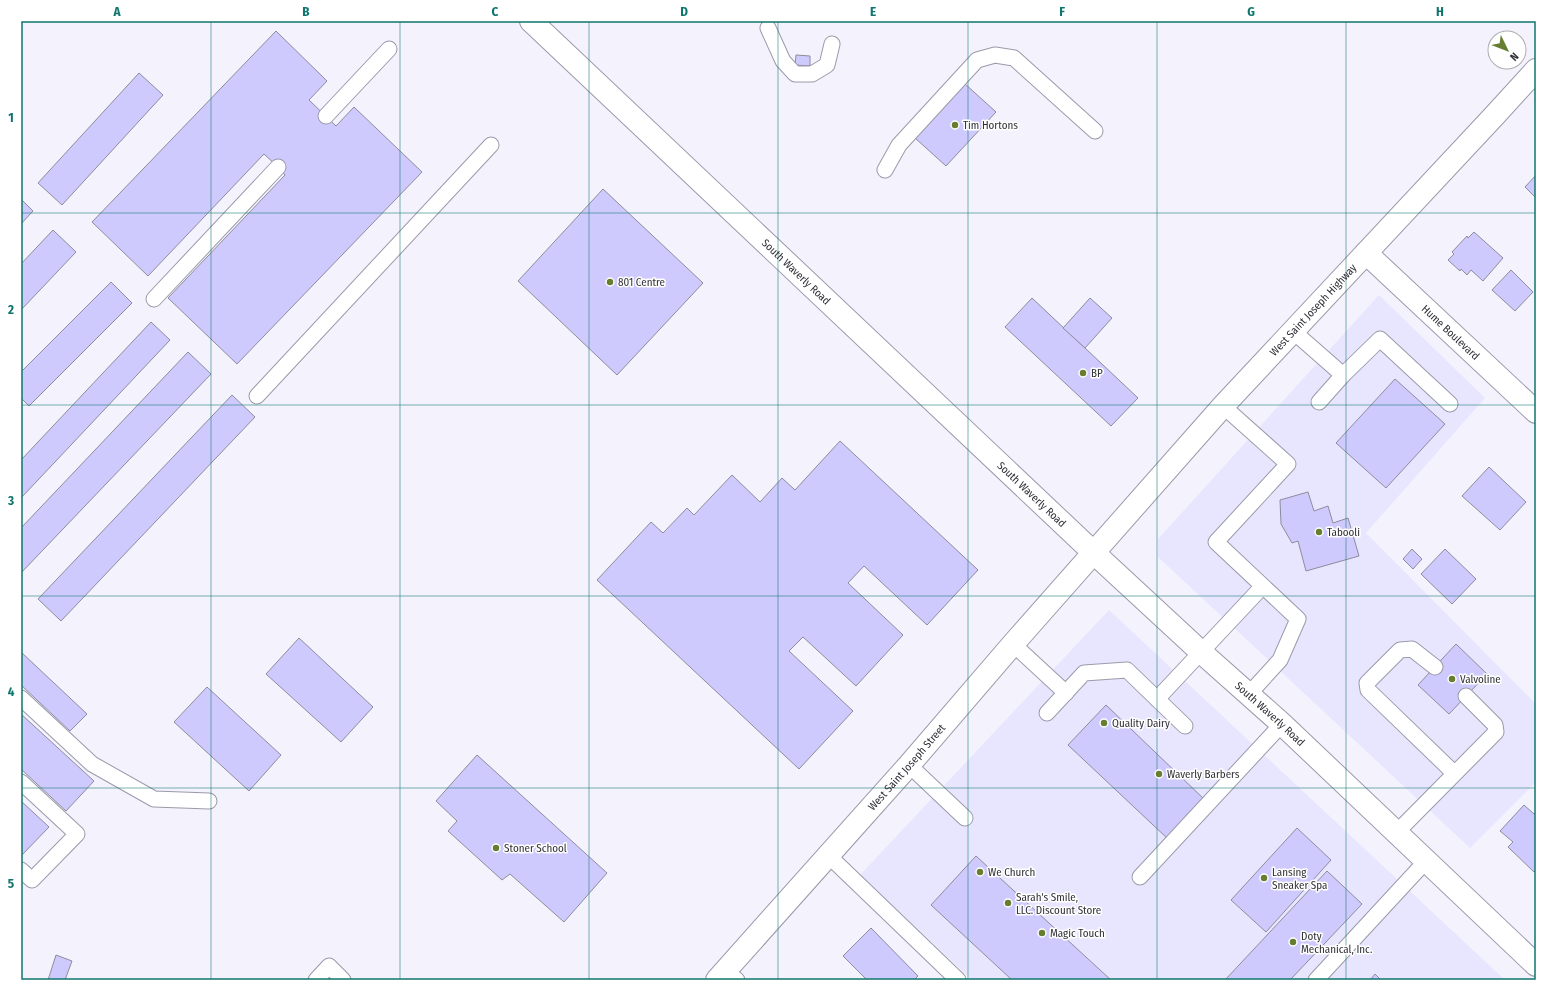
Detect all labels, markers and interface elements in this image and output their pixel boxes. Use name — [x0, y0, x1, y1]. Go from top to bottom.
text: A — [112, 4, 121, 19]
text: B — [302, 4, 310, 19]
text: C — [492, 4, 499, 19]
text: D — [680, 4, 688, 19]
text: E — [870, 4, 876, 19]
text: F — [1059, 4, 1065, 19]
text: G — [1247, 4, 1255, 19]
text: H — [1436, 4, 1444, 19]
north arrow — [1487, 30, 1527, 70]
text: N — [1507, 50, 1521, 63]
text: 1 — [8, 110, 14, 125]
place label: Tim Hortons — [963, 119, 1018, 132]
marker: Tim Hortons — [950, 120, 960, 130]
street label: South Waverly Road — [759, 237, 833, 307]
street label: West Saint Joseph Highway — [1267, 261, 1359, 359]
place label: 801 Centre — [618, 276, 665, 289]
marker: 801 Centre — [605, 277, 615, 287]
text: 2 — [7, 302, 14, 317]
street label: Hume Boulevard — [1419, 302, 1482, 363]
place label: BP — [1091, 367, 1103, 380]
marker: BP — [1078, 368, 1088, 378]
street label: South Waverly Road — [994, 459, 1068, 530]
text: 3 — [7, 493, 14, 508]
place label: Tabooli — [1327, 526, 1360, 539]
marker: Tabooli — [1314, 527, 1324, 537]
place label: Valvoline — [1460, 673, 1501, 686]
marker: Valvoline — [1447, 674, 1457, 684]
street label: South Waverly Road — [1232, 679, 1307, 749]
text: 4 — [8, 684, 15, 699]
place label: Quality Dairy — [1112, 717, 1170, 730]
marker: Quality Dairy — [1099, 718, 1109, 728]
street label: West Saint Joseph Street — [866, 721, 948, 813]
place label: Waverly Barbers — [1167, 768, 1240, 781]
marker: Waverly Barbers — [1154, 769, 1164, 779]
place label: Stoner School — [504, 842, 567, 855]
marker: Stoner School — [491, 843, 501, 853]
place label: We Church — [988, 866, 1035, 879]
place label: Lansing Sneaker Spa — [1272, 866, 1327, 892]
marker: We Church — [975, 867, 985, 877]
marker: Lansing Sneaker Spa — [1259, 873, 1269, 883]
text: 5 — [8, 876, 14, 891]
place label: Sarah's Smile, LLC. Discount Store — [1016, 891, 1101, 917]
marker: Sarah's Smile, LLC. Discount Store — [1003, 898, 1013, 908]
place label: Magic Touch — [1050, 927, 1105, 940]
marker: Magic Touch — [1037, 928, 1047, 938]
place label: Doty Mechanical, Inc. — [1301, 930, 1372, 956]
marker: Doty Mechanical, Inc. — [1288, 937, 1298, 947]

